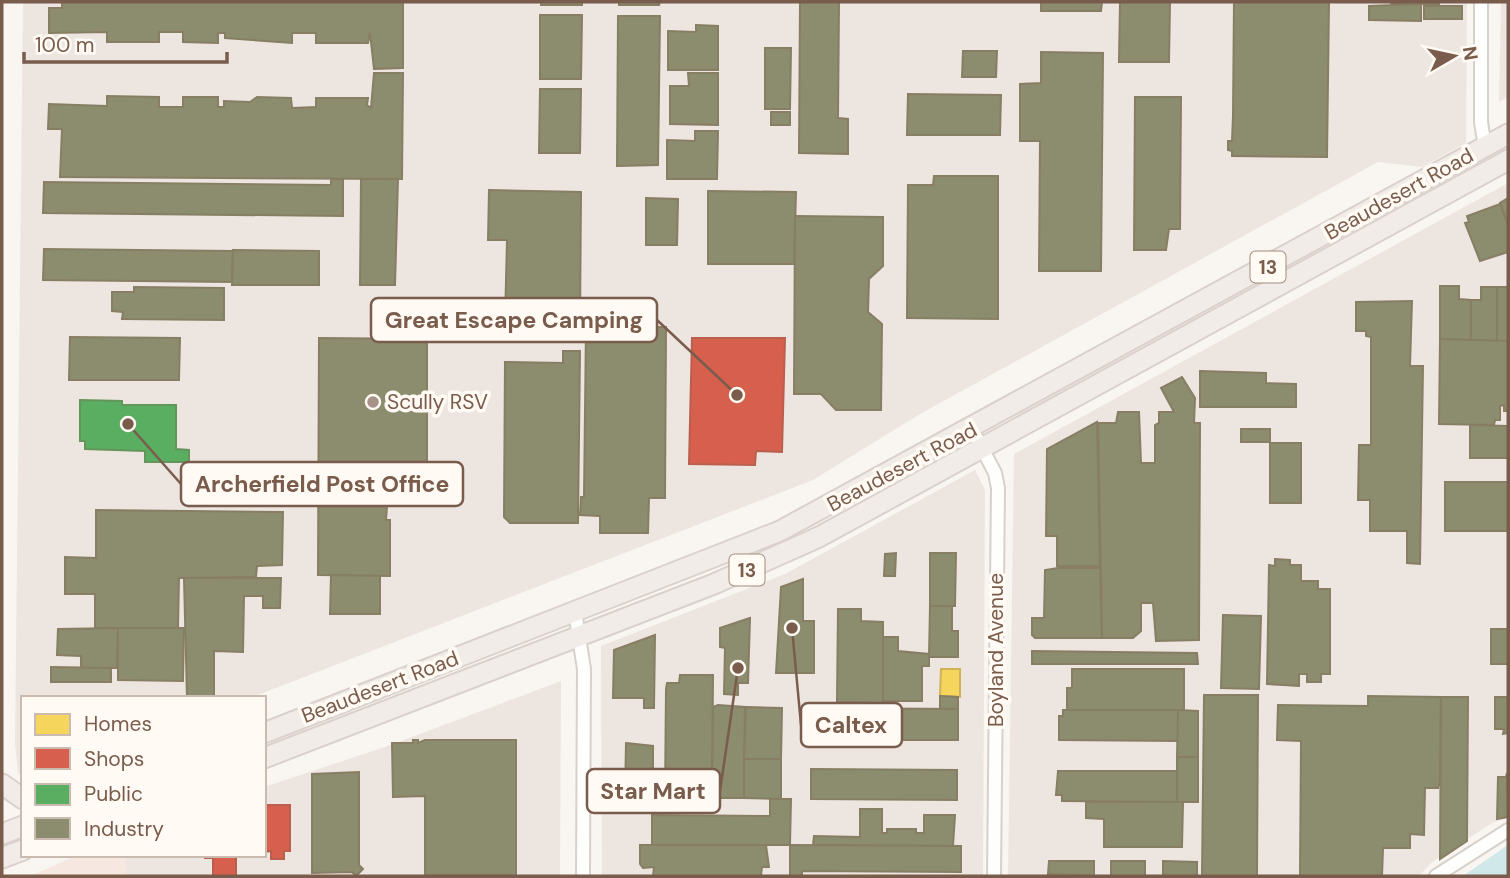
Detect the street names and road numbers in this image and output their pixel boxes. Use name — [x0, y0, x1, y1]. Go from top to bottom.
street label: Beaudesert Road — [1320, 141, 1478, 247]
road number: 13 — [1250, 252, 1286, 282]
street label: Beaudesert Road — [822, 416, 982, 518]
road number: 13 — [730, 554, 764, 586]
street label: Boyland Avenue — [982, 573, 1010, 727]
street label: Beaudesert Road — [297, 644, 463, 730]

